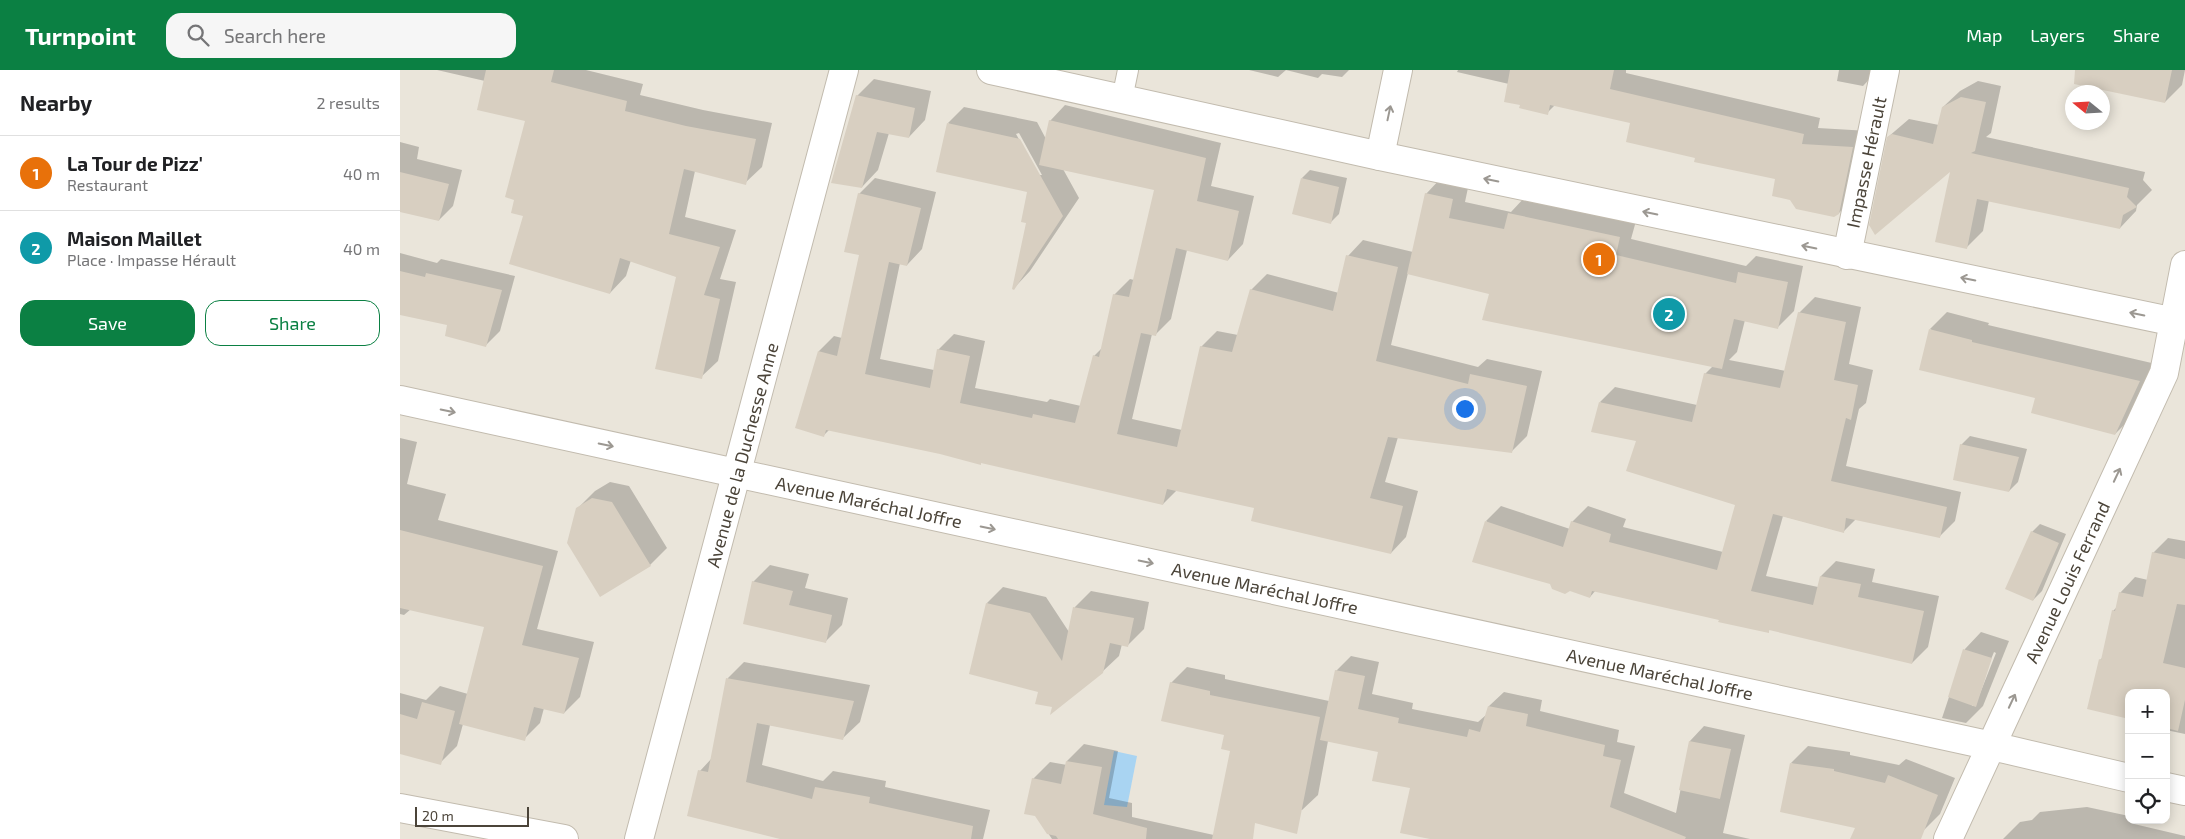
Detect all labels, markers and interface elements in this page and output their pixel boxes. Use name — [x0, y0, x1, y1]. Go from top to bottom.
search box — [166, 13, 516, 58]
text: Turnpoint — [25, 21, 136, 50]
icon: search — [184, 21, 212, 49]
text: Search here — [224, 24, 326, 47]
text: Map — [1966, 24, 2002, 46]
text: Layers — [2030, 24, 2085, 46]
text: Share — [2113, 24, 2160, 46]
north arrow — [2065, 85, 2110, 130]
text: Nearby — [20, 90, 92, 115]
text: 2 results — [317, 93, 380, 112]
street label: Impasse Hérault — [1841, 94, 1891, 230]
one-way arrow — [1385, 106, 1394, 122]
text: La Tour de Pizz' — [67, 152, 203, 175]
text: 1 — [33, 164, 39, 183]
text: 40 m — [343, 164, 380, 183]
one-way arrow — [1483, 174, 1499, 184]
text: Restaurant — [67, 175, 148, 194]
one-way arrow — [1642, 208, 1658, 217]
text: Maison Maillet — [67, 227, 202, 250]
text: 2 — [31, 239, 41, 258]
text: 40 m — [343, 239, 380, 258]
pin: 1 — [1583, 240, 1615, 278]
one-way arrow — [1801, 241, 1817, 251]
text: Place · Impasse Hérault — [67, 250, 236, 269]
one-way arrow — [1960, 274, 1976, 283]
pin: 2 — [1653, 295, 1685, 333]
button: Save — [20, 300, 195, 346]
button: Share — [205, 300, 380, 346]
one-way arrow — [2130, 309, 2146, 318]
street label: Avenue de la Duchesse Anne — [701, 340, 783, 570]
your location — [1452, 396, 1478, 422]
one-way arrow — [439, 407, 455, 416]
one-way arrow — [598, 441, 614, 450]
one-way arrow — [2113, 468, 2122, 483]
street label: Avenue Maréchal Joffre — [774, 471, 964, 533]
street label: Avenue Louis Ferrand — [2020, 498, 2114, 666]
one-way arrow — [979, 524, 995, 533]
street label: Avenue Maréchal Joffre — [1170, 557, 1360, 619]
one-way arrow — [1138, 558, 1154, 567]
street label: Avenue Maréchal Joffre — [1565, 643, 1755, 705]
map controls — [2125, 689, 2170, 824]
button: + — [2125, 689, 2170, 734]
one-way arrow — [2007, 694, 2017, 709]
button: − — [2125, 734, 2170, 779]
button: locate — [2125, 779, 2170, 824]
scale bar — [415, 804, 529, 827]
text: 20 m — [422, 807, 454, 824]

